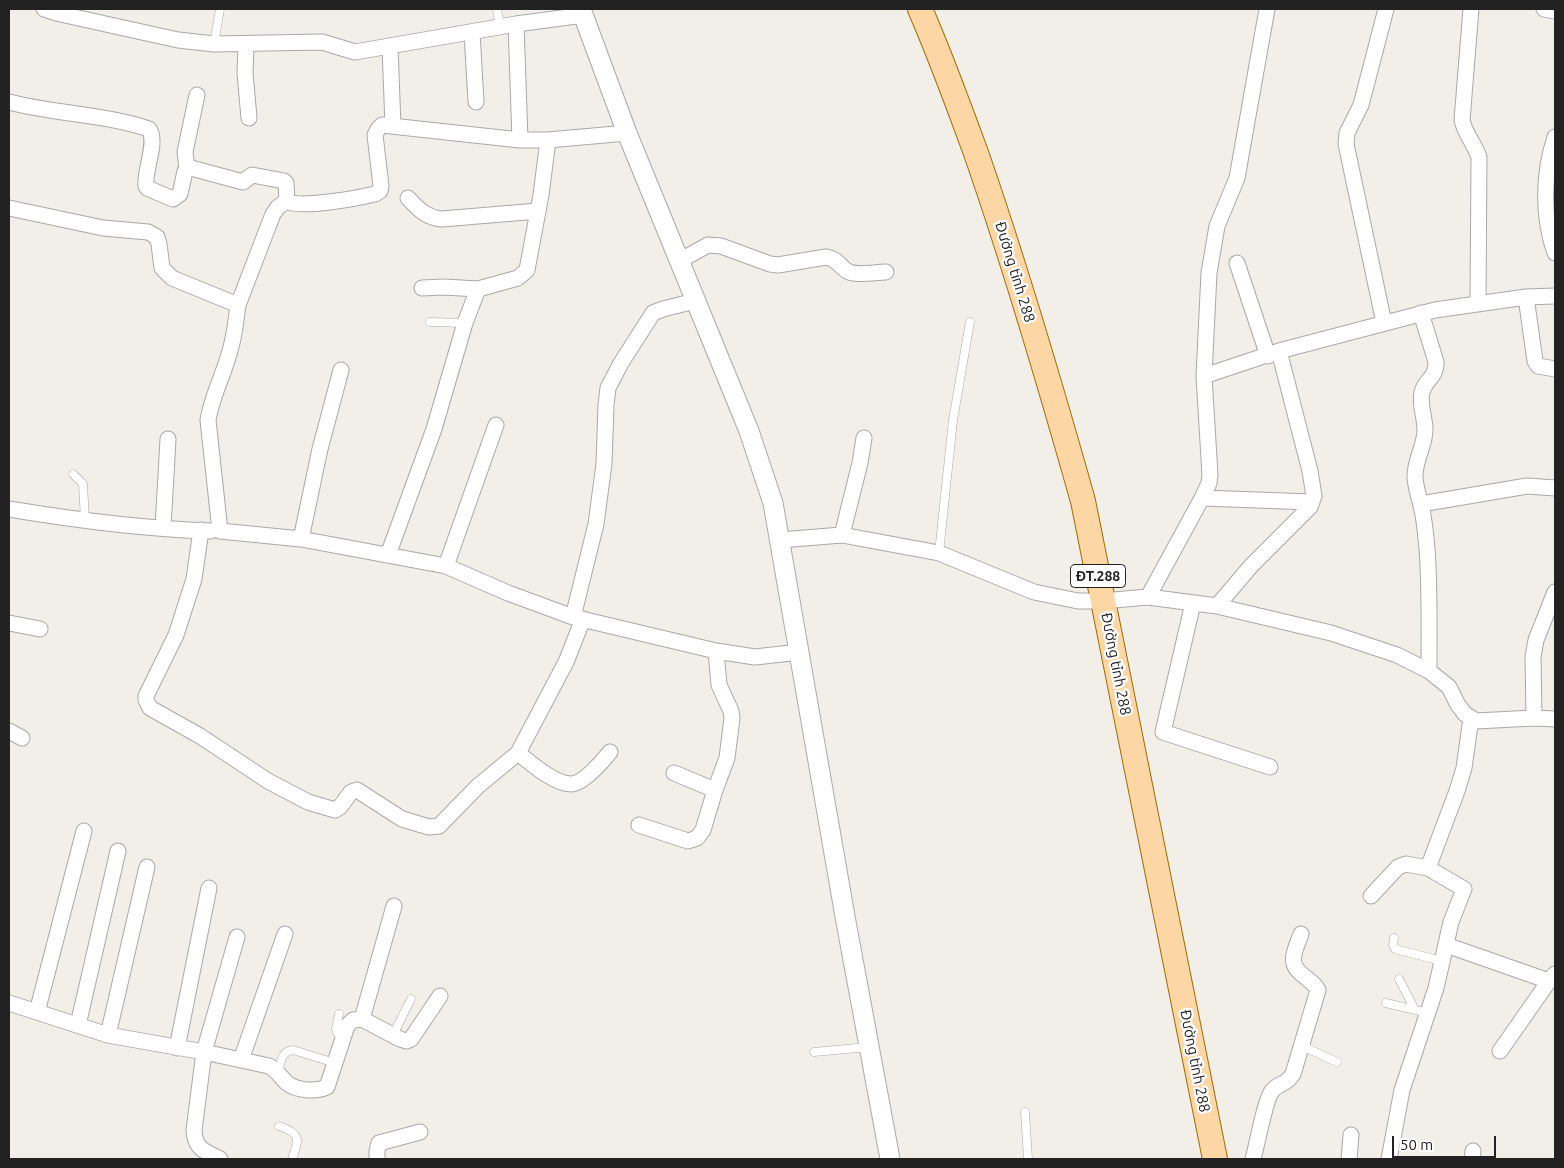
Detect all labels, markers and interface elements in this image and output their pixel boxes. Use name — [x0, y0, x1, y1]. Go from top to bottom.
street label: Đường tỉnh 288 — [991, 220, 1039, 324]
road number: ĐT.288 — [1070, 564, 1126, 588]
street label: Đường tỉnh 288 — [1097, 611, 1135, 717]
street label: Đường tỉnh 288 — [1176, 1008, 1214, 1114]
scale bar — [1394, 1126, 1498, 1158]
text: 50 m — [1400, 1136, 1433, 1153]

